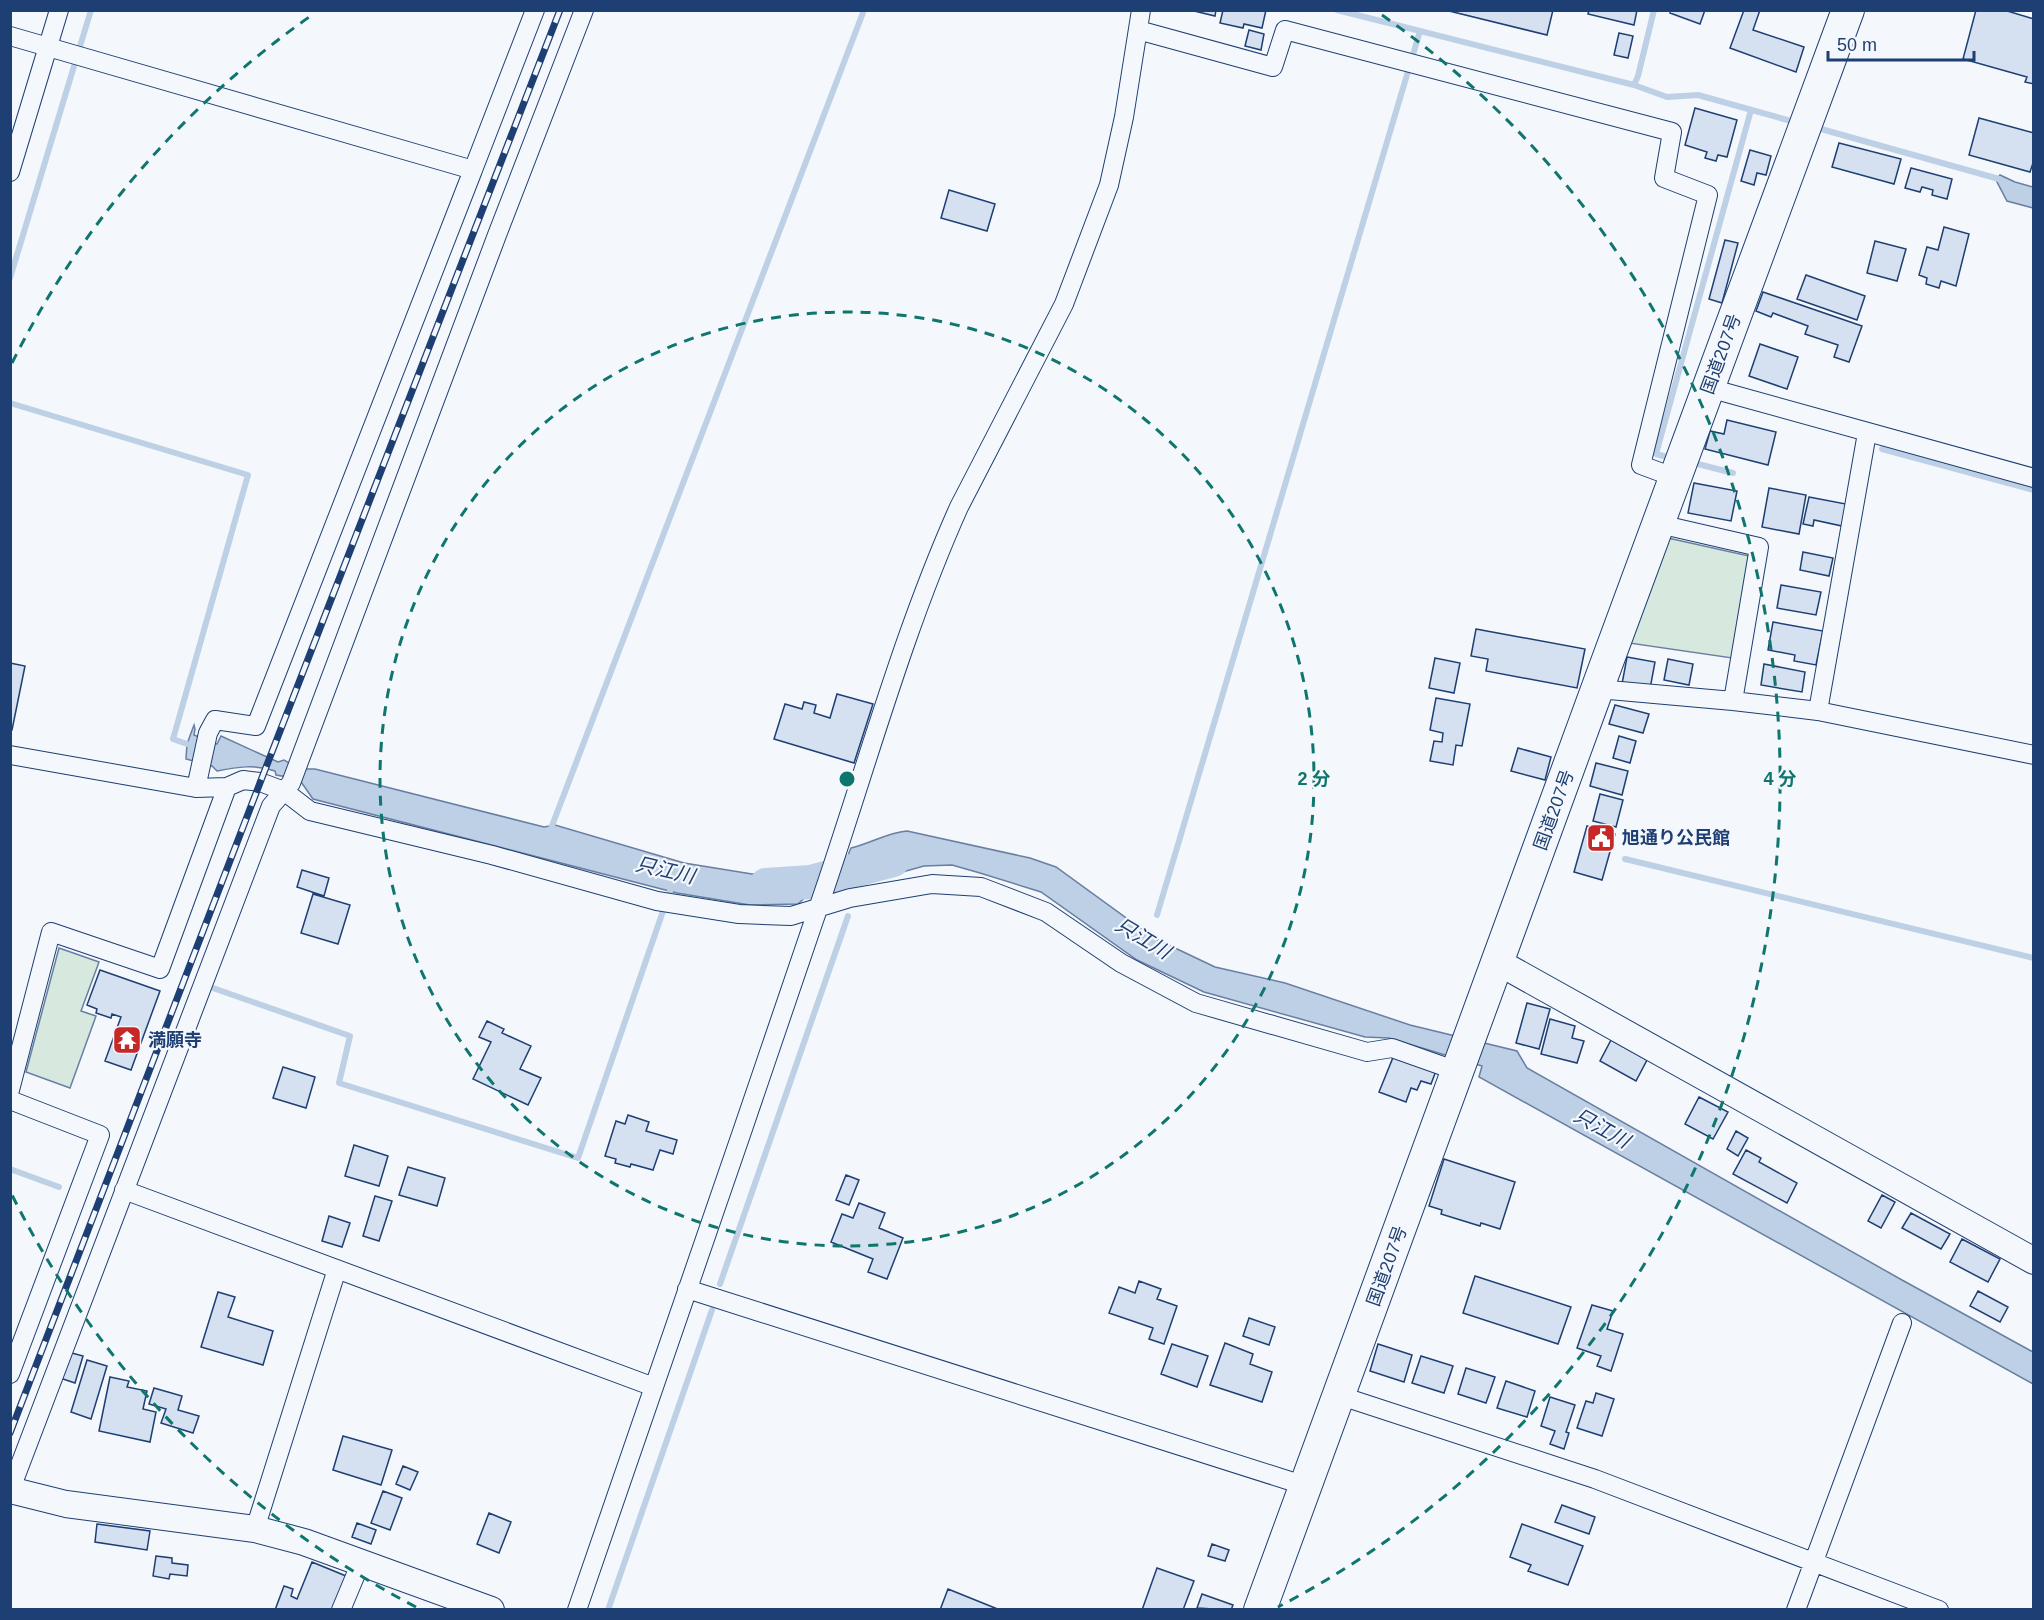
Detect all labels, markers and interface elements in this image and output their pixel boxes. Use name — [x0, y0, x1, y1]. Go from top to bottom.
scale bar — [1828, 24, 1974, 62]
text: 50 m — [1837, 35, 1877, 55]
street label: 国道207号 — [1697, 311, 1745, 397]
street label: 国道207号 — [1530, 767, 1578, 853]
centre of rings — [837, 769, 857, 789]
text: 2 分 — [1297, 769, 1331, 789]
text: 4 分 — [1763, 769, 1797, 789]
public building icon: 旭通り公民館 — [1585, 822, 1617, 854]
place label: 旭通り公民館 — [1622, 828, 1730, 848]
water label: 只江川 — [633, 853, 699, 888]
water label: 只江川 — [1112, 913, 1176, 964]
temple icon: 満願寺 — [111, 1024, 143, 1056]
place label: 満願寺 — [148, 1030, 202, 1050]
water label: 只江川 — [1570, 1104, 1635, 1153]
street label: 国道207号 — [1363, 1223, 1411, 1309]

